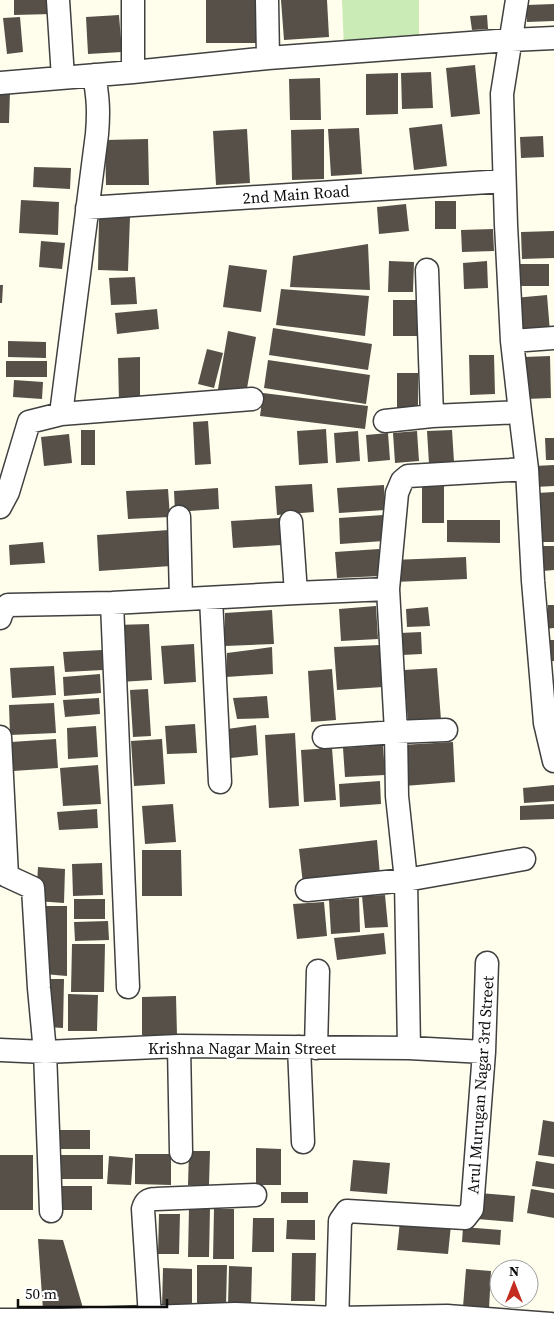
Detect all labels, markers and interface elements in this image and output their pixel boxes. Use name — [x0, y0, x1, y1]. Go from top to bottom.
street label: 2nd Main Road — [242, 179, 350, 209]
street label: Arul Murugan Nagar 3rd Street — [461, 974, 499, 1195]
street label: Krishna Nagar Main Street — [148, 1037, 337, 1059]
north arrow — [489, 1259, 539, 1309]
text: N — [509, 1261, 519, 1281]
scale bar — [18, 1276, 166, 1308]
text: 50 m — [25, 1283, 57, 1304]

